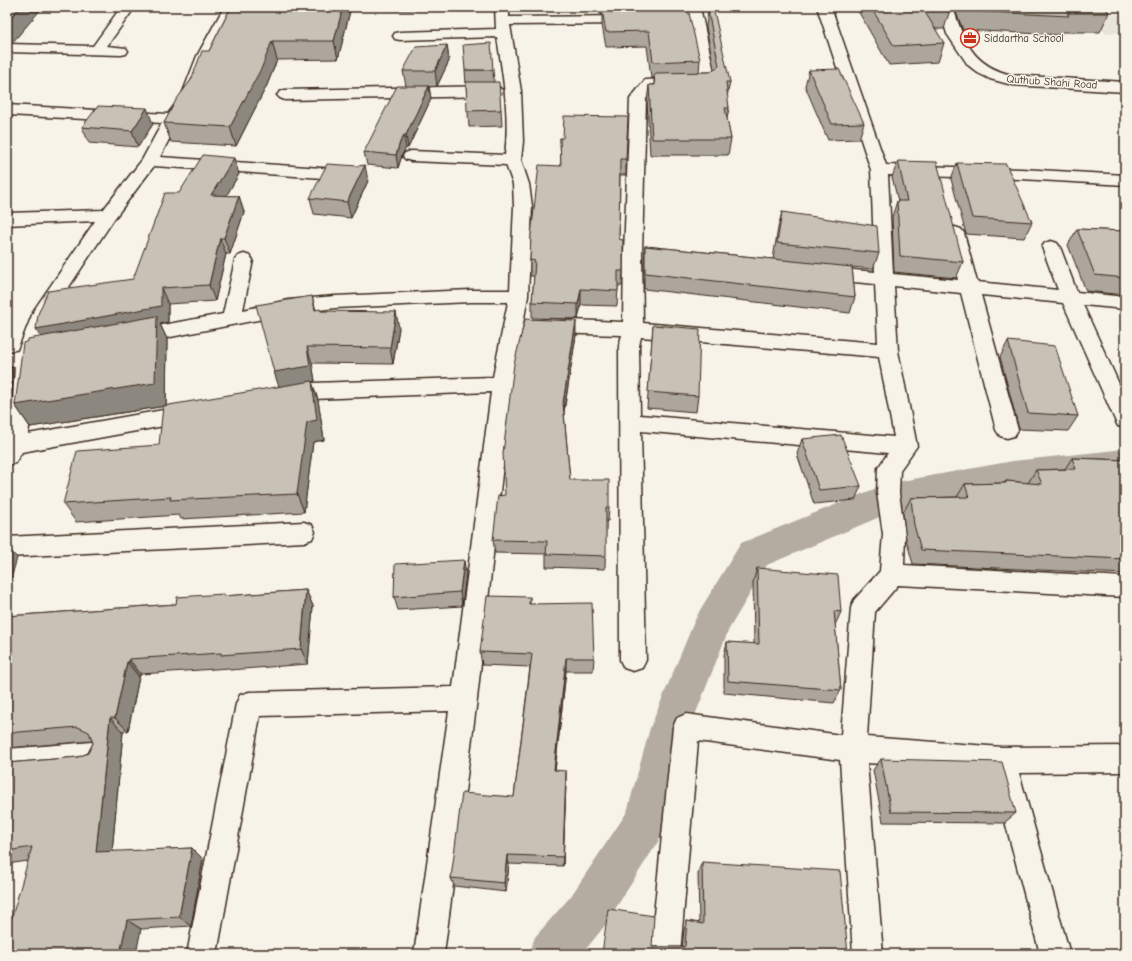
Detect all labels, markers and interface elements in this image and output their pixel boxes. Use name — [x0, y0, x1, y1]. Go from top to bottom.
office icon: Siddartha School — [959, 27, 981, 49]
place label: Siddartha School — [984, 32, 1064, 45]
street label: Quthub Shahi Road — [1006, 72, 1098, 92]

